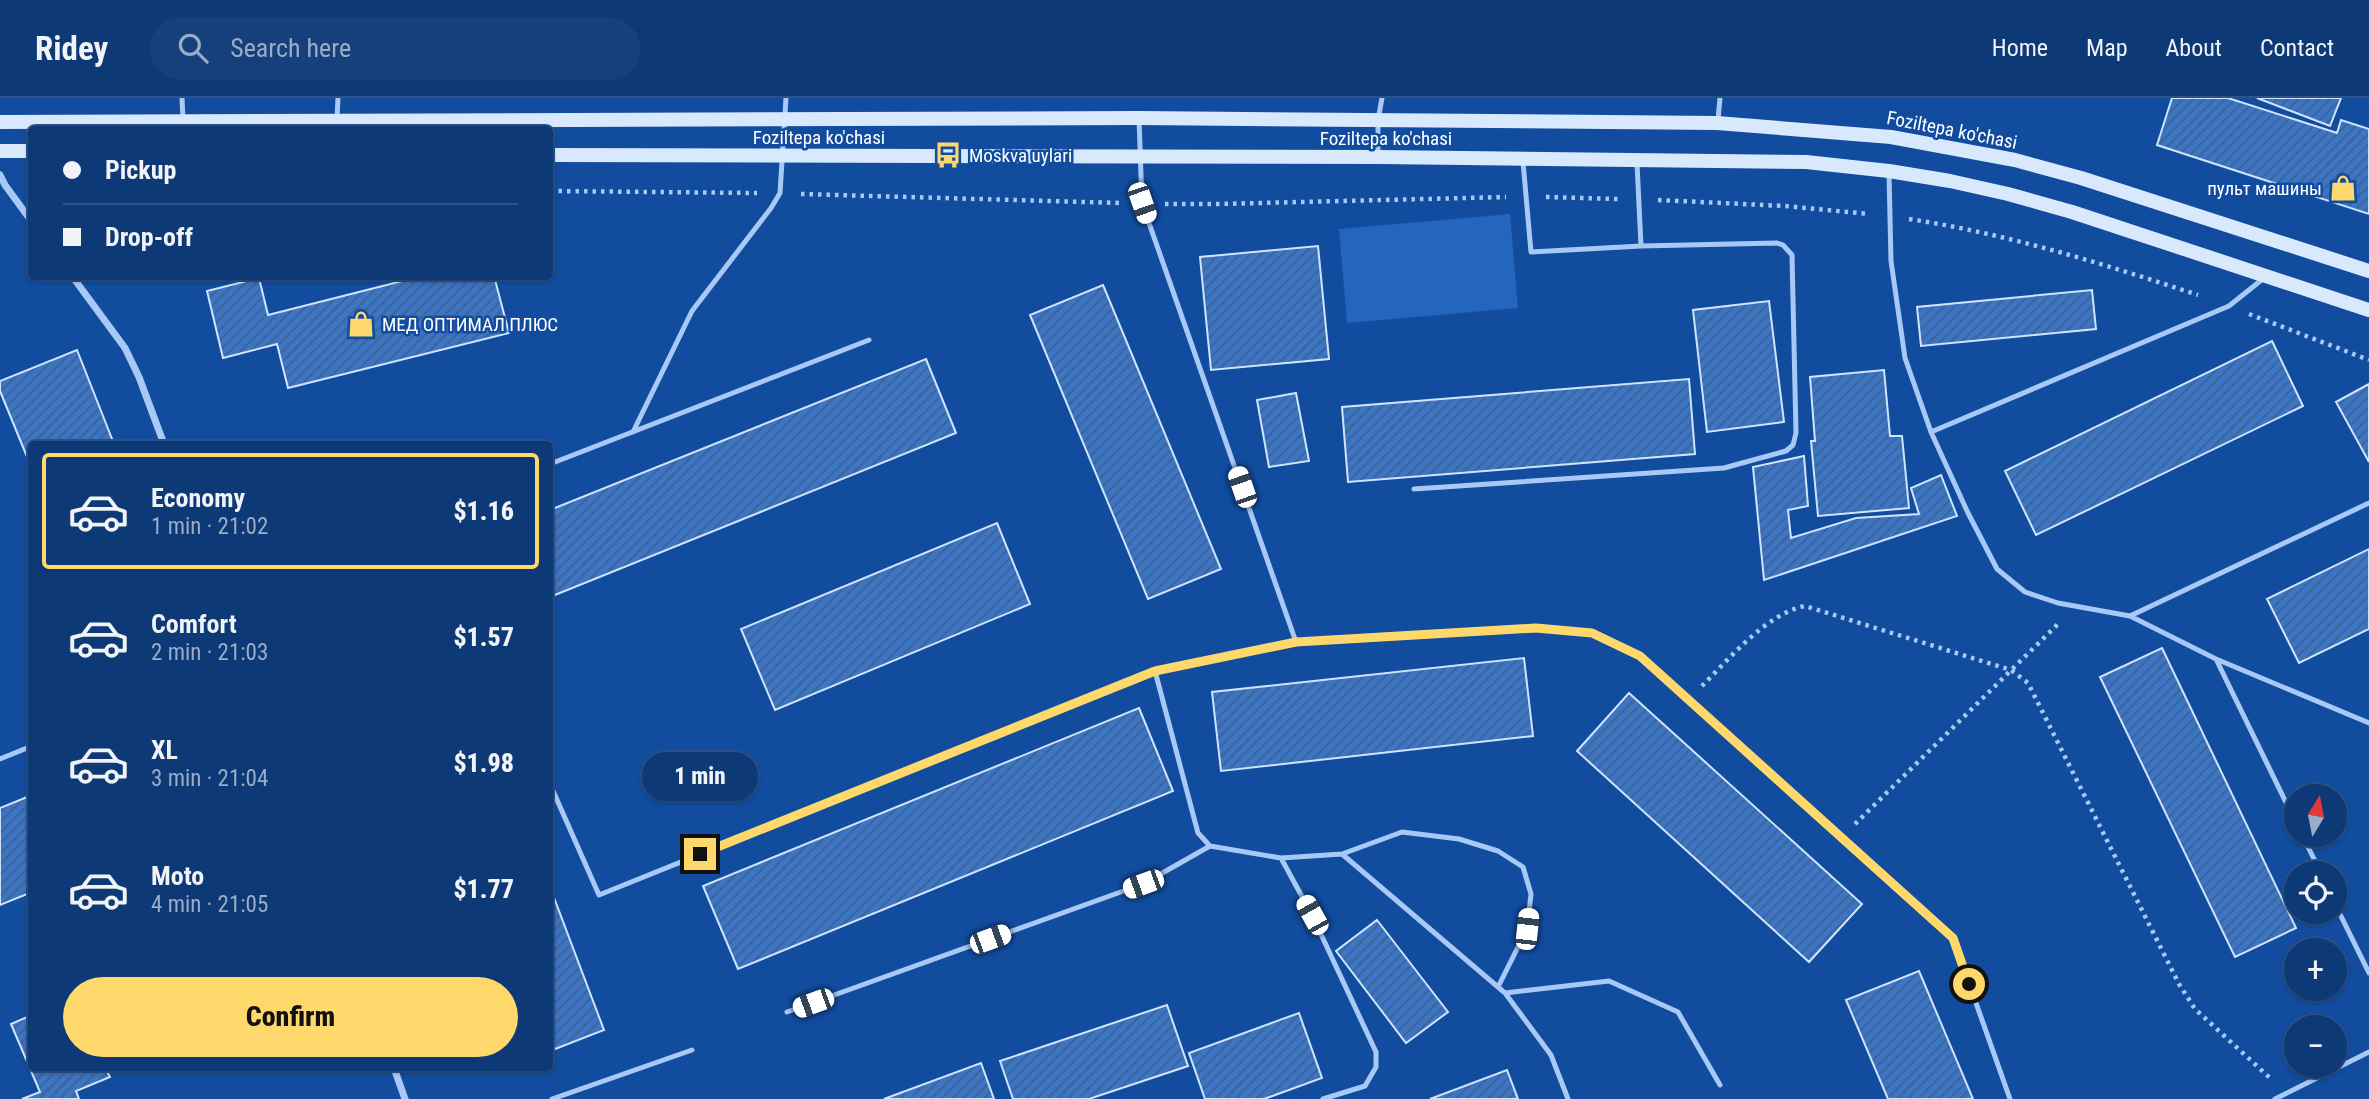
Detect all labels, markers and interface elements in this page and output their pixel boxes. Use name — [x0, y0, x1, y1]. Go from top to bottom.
search box — [150, 17, 640, 80]
text: Ridey — [35, 29, 108, 68]
icon: search — [174, 29, 212, 67]
text: Search here — [230, 33, 351, 63]
text: Home — [1992, 34, 2048, 62]
text: Map — [2086, 34, 2128, 62]
text: About — [2166, 34, 2222, 62]
text: Contact — [2260, 34, 2334, 62]
street label: Foziltepa ko'chasi — [1885, 106, 2019, 154]
street label: Foziltepa ko'chasi — [753, 126, 885, 149]
street label: Foziltepa ko'chasi — [1320, 127, 1452, 150]
bus stop icon: Moskva uylari — [933, 140, 963, 170]
place label: Moskva uylari — [969, 144, 1072, 167]
text: Pickup — [105, 155, 176, 185]
shop icon: пульт машины — [2328, 173, 2358, 203]
place label: пульт машины — [2207, 177, 2322, 200]
car — [1126, 180, 1159, 226]
text: Drop-off — [105, 222, 193, 252]
shop icon: МЕД ОПТИМАЛ ПЛЮС — [346, 309, 376, 339]
place label: МЕД ОПТИМАЛ ПЛЮС — [382, 313, 558, 336]
car — [1226, 464, 1259, 510]
icon: car — [67, 480, 130, 543]
text: Economy — [151, 483, 245, 513]
text: $1.16 — [453, 496, 514, 526]
text: 1 min · 21:02 — [151, 513, 268, 540]
icon: car — [67, 606, 130, 669]
text: Comfort — [151, 609, 237, 639]
text: $1.57 — [453, 622, 514, 652]
text: 2 min · 21:03 — [151, 639, 268, 666]
icon: car — [67, 732, 130, 795]
text: XL — [151, 735, 178, 765]
text: $1.98 — [453, 748, 514, 778]
callout: 1 min — [642, 752, 758, 802]
text: 1 min — [674, 763, 726, 790]
text: 3 min · 21:04 — [151, 765, 268, 792]
north arrow — [2284, 784, 2347, 847]
map controls — [2284, 784, 2347, 1078]
route end — [684, 838, 716, 870]
icon: car — [67, 858, 130, 921]
text: Moto — [151, 861, 204, 891]
button: locate — [2284, 861, 2347, 924]
car — [1120, 867, 1167, 901]
text: $1.77 — [453, 874, 514, 904]
text: 4 min · 21:05 — [151, 891, 268, 918]
car — [1293, 892, 1332, 938]
car — [1515, 907, 1540, 951]
car — [967, 922, 1014, 956]
button: + — [2284, 938, 2347, 1001]
route start — [1953, 968, 1985, 1000]
button: Confirm — [63, 977, 518, 1057]
car — [790, 986, 837, 1020]
button: − — [2284, 1015, 2347, 1078]

